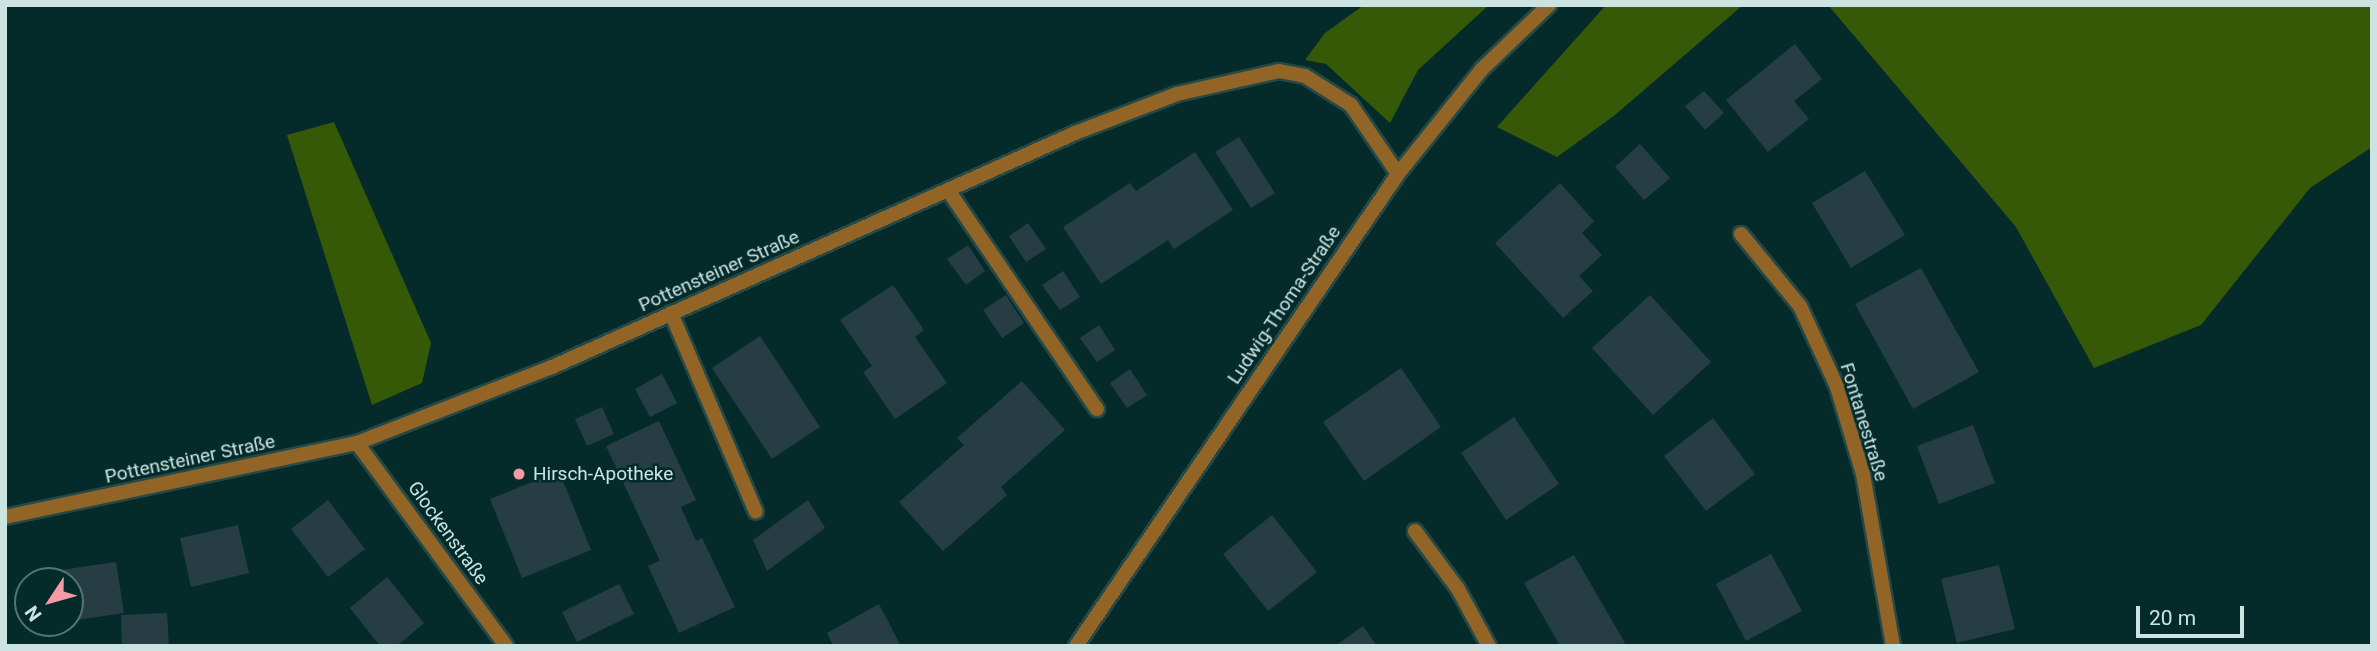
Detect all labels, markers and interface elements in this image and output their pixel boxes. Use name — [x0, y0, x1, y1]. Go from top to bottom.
street label: Ludwig-Thoma-Straße — [1223, 222, 1345, 388]
street label: Pottensteiner Straße — [635, 225, 803, 317]
street label: Fontanestraße — [1835, 360, 1893, 484]
street label: Pottensteiner Straße — [103, 430, 277, 488]
place label: Hirsch-Apotheke — [533, 463, 673, 485]
marker: Hirsch-Apotheke — [511, 466, 527, 482]
street label: Glockenstraße — [403, 477, 493, 589]
north arrow — [14, 567, 84, 637]
scale bar — [2139, 592, 2248, 636]
text: N — [20, 601, 46, 626]
text: 20 m — [2149, 606, 2196, 630]

